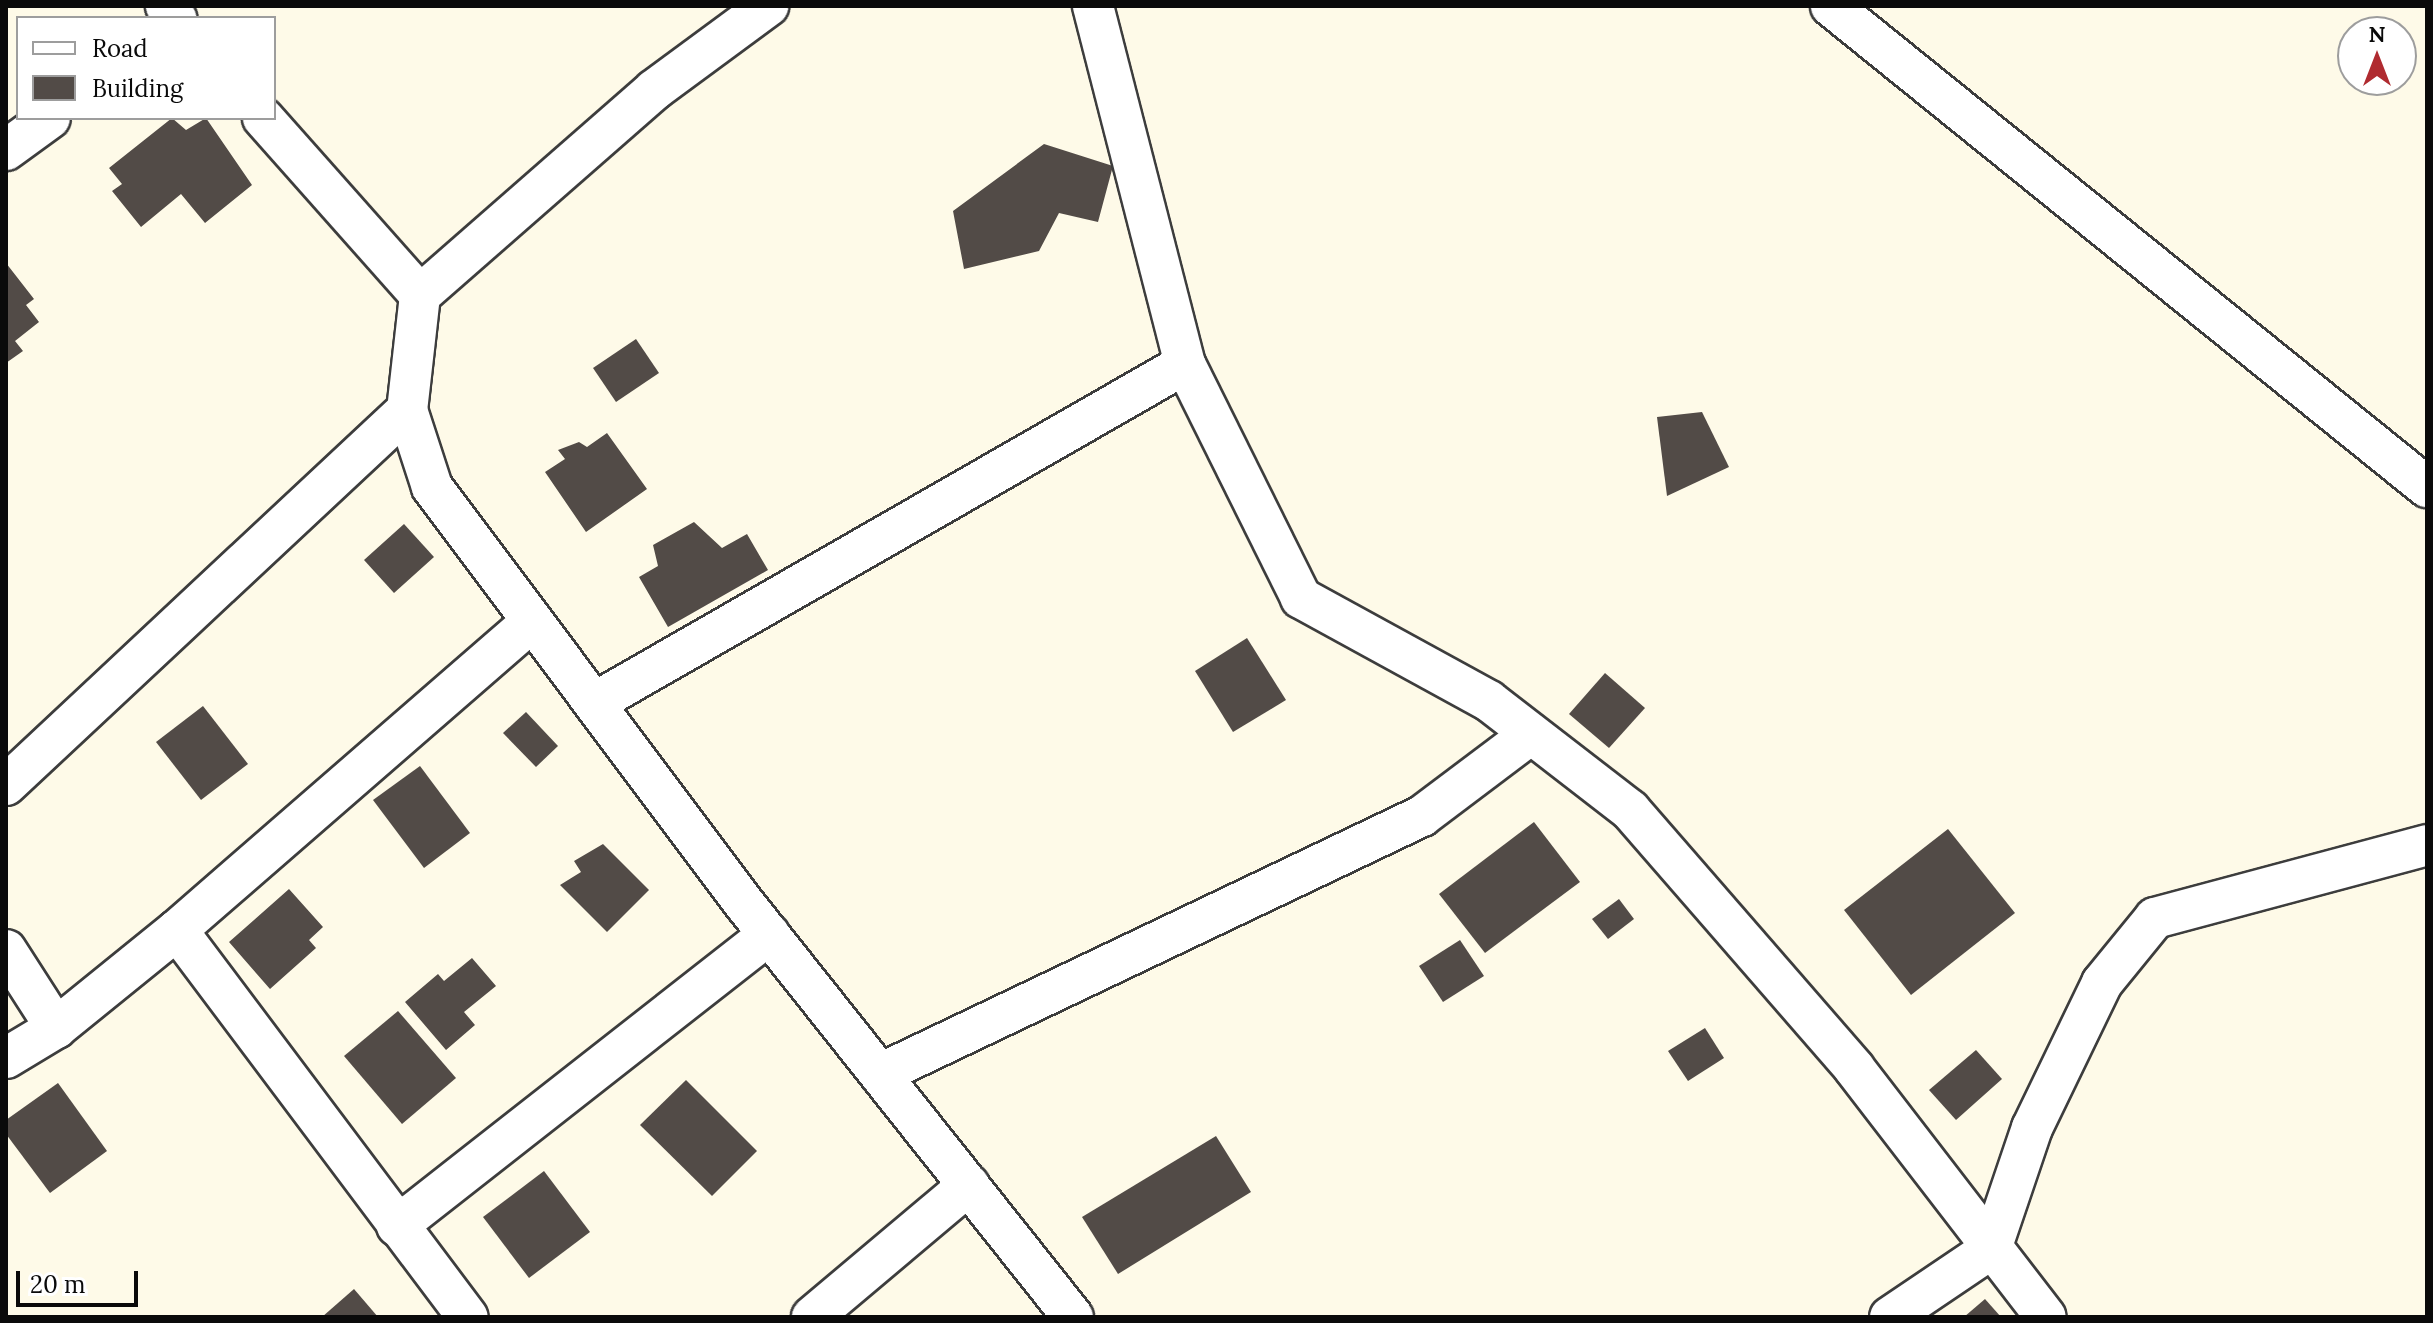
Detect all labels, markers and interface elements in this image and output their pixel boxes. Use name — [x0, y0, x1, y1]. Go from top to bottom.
legend — [16, 16, 276, 120]
north arrow — [2337, 16, 2417, 96]
text: N — [2368, 20, 2386, 48]
text: Road — [92, 33, 148, 64]
text: Building — [92, 73, 183, 104]
scale bar — [20, 1255, 142, 1305]
text: 20 m — [30, 1269, 86, 1300]

